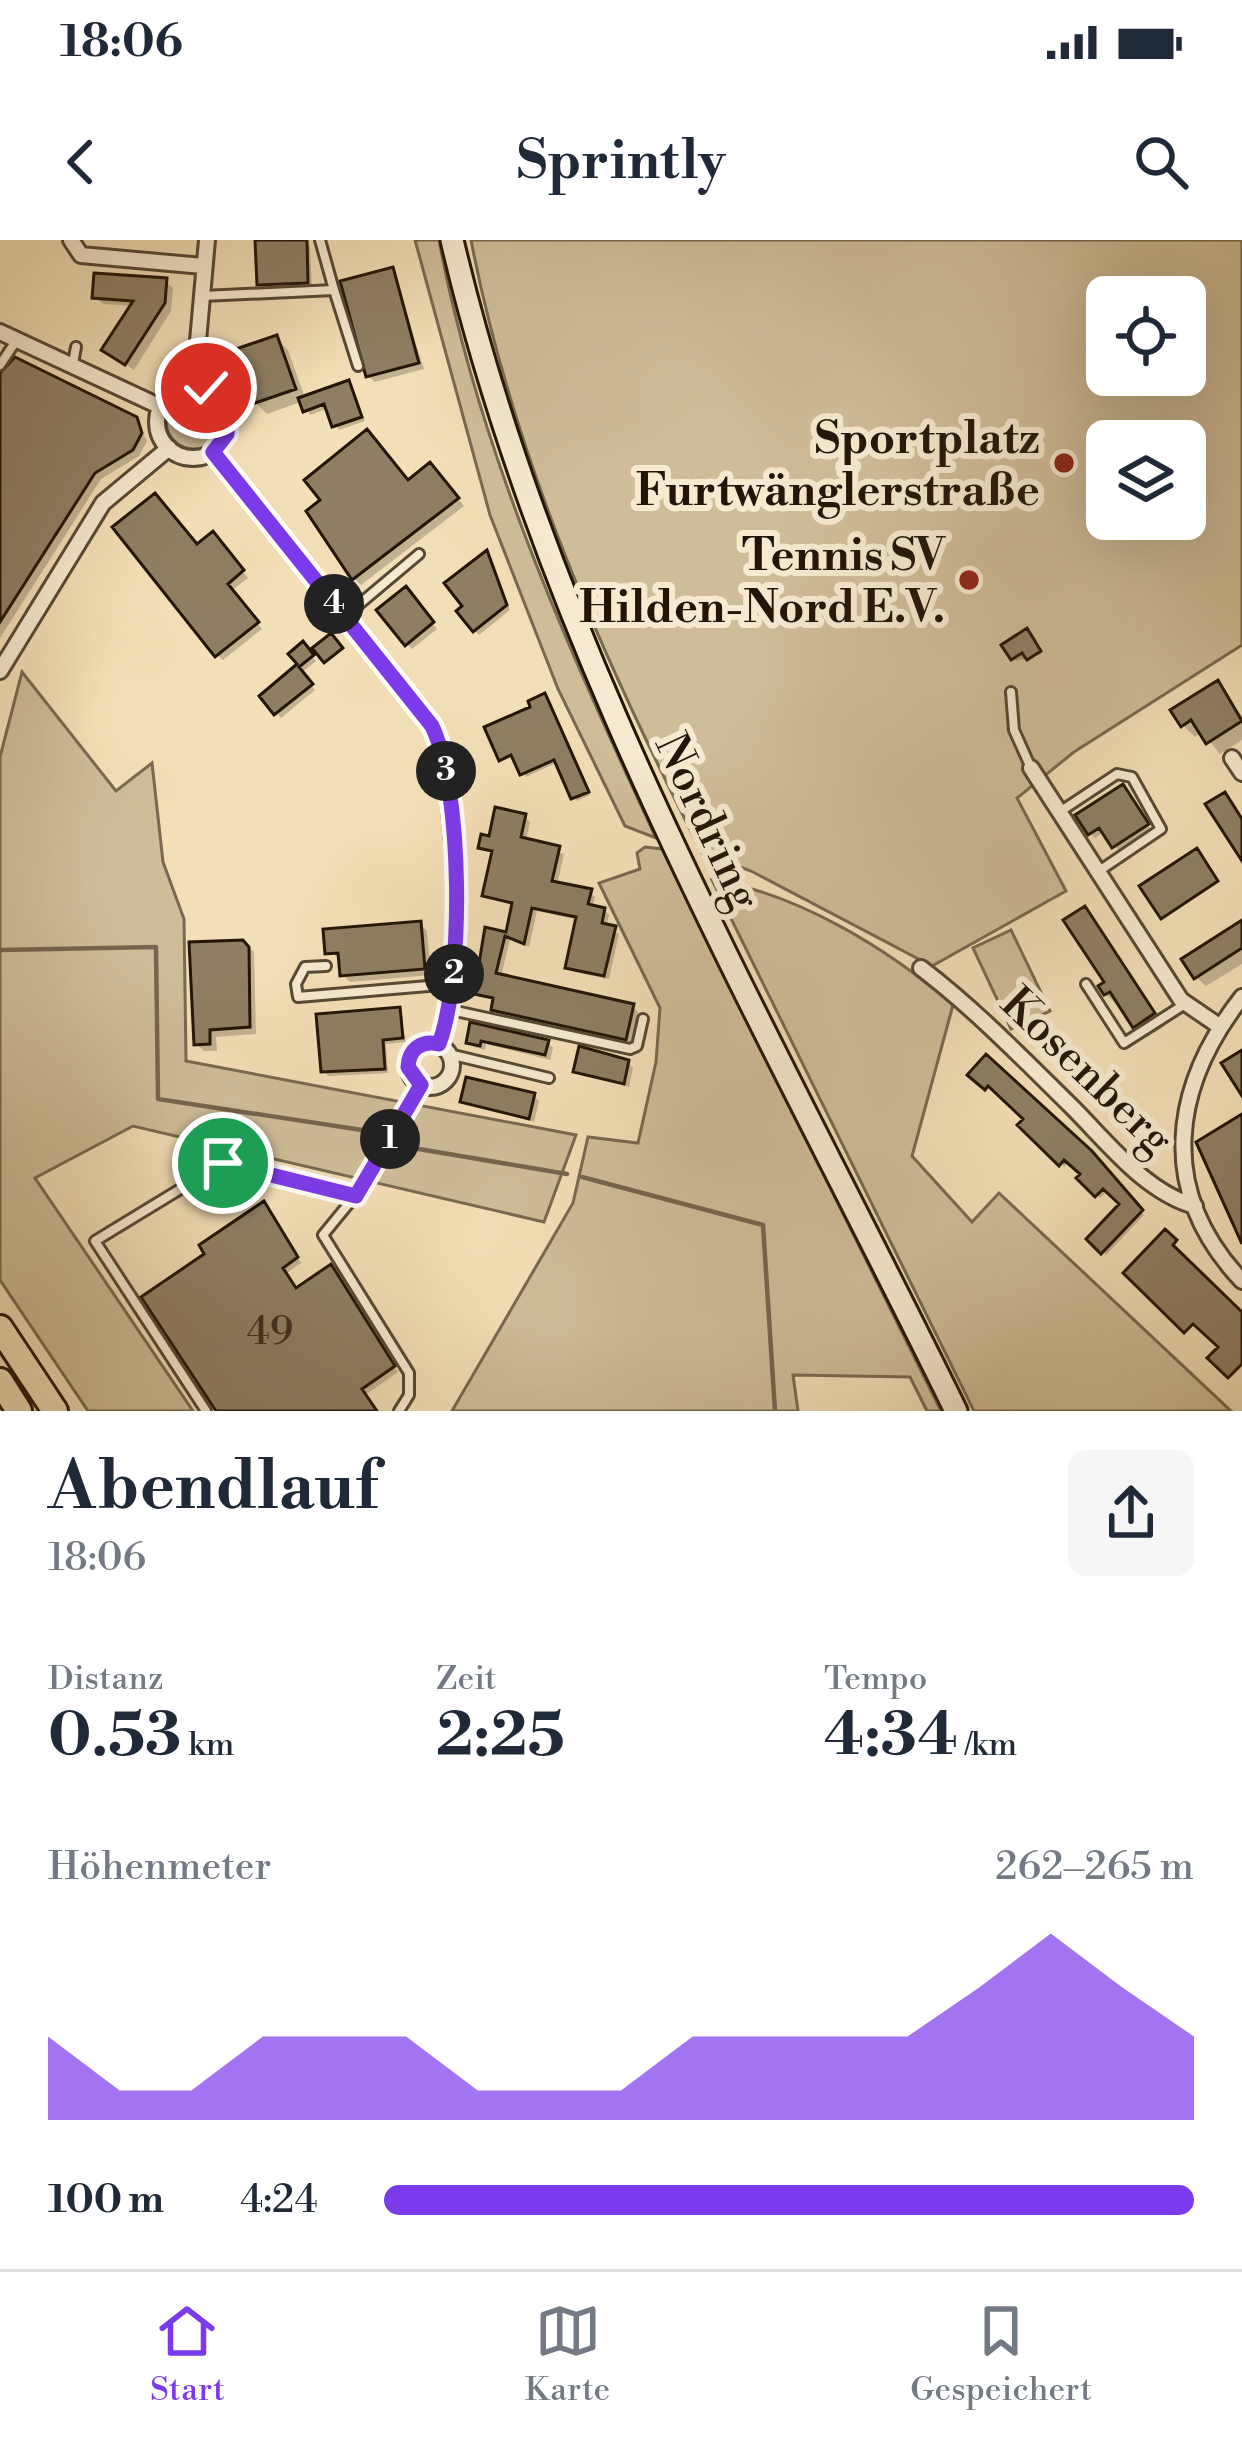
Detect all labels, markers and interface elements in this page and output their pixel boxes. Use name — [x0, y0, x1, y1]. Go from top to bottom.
text: 18:06 — [60, 14, 183, 71]
text: Sprintly — [516, 128, 726, 196]
icon: back — [48, 129, 114, 195]
icon: search — [1128, 129, 1194, 195]
map controls — [1086, 276, 1206, 540]
button: locate — [1086, 276, 1206, 396]
pin — [155, 337, 257, 439]
icon: check — [173, 355, 239, 421]
place label: Sportplatz Furtwänglerstraße — [636, 411, 1040, 520]
button: layers — [1086, 420, 1206, 540]
marker: Sportplatz Furtwänglerstraße — [1051, 450, 1077, 476]
place label: Tennis SV Hilden-Nord E.V. — [579, 528, 946, 637]
marker: Tennis SV Hilden-Nord E.V. — [956, 567, 982, 593]
pin: 4 — [304, 574, 364, 634]
text: 4 — [323, 583, 345, 624]
street label: Nordring — [641, 725, 772, 919]
pin: 3 — [416, 741, 476, 801]
text: 3 — [436, 750, 456, 791]
pin: 2 — [424, 944, 484, 1004]
text: 2 — [444, 953, 464, 994]
street label: Kosenberg — [988, 976, 1184, 1168]
pin: 1 — [360, 1109, 420, 1169]
pin — [172, 1112, 274, 1214]
text: 1 — [382, 1118, 398, 1159]
icon: arrive — [190, 1130, 256, 1196]
house number: 49 — [247, 1308, 293, 1357]
text: Abendlauf — [48, 1447, 378, 1530]
button: share — [1068, 1450, 1194, 1576]
text: 18:06 — [48, 1534, 146, 1583]
text: Distanz — [48, 1659, 164, 1700]
text: Zeit — [436, 1659, 496, 1700]
text: Tempo — [824, 1659, 927, 1700]
text: 0.53 — [48, 1700, 181, 1775]
text: 2:25 — [436, 1700, 565, 1775]
text: 4:34 — [824, 1700, 958, 1775]
text: km — [181, 1725, 234, 1766]
text: /km — [958, 1725, 1017, 1766]
text: Höhenmeter — [48, 1843, 271, 1892]
text: 262–265 m — [995, 1843, 1194, 1892]
text: 100 m — [48, 2176, 164, 2225]
text: 4:24 — [240, 2176, 318, 2225]
tab: Start — [150, 2298, 225, 2411]
tab: Karte — [525, 2298, 610, 2411]
tab: Gespeichert — [910, 2298, 1092, 2411]

